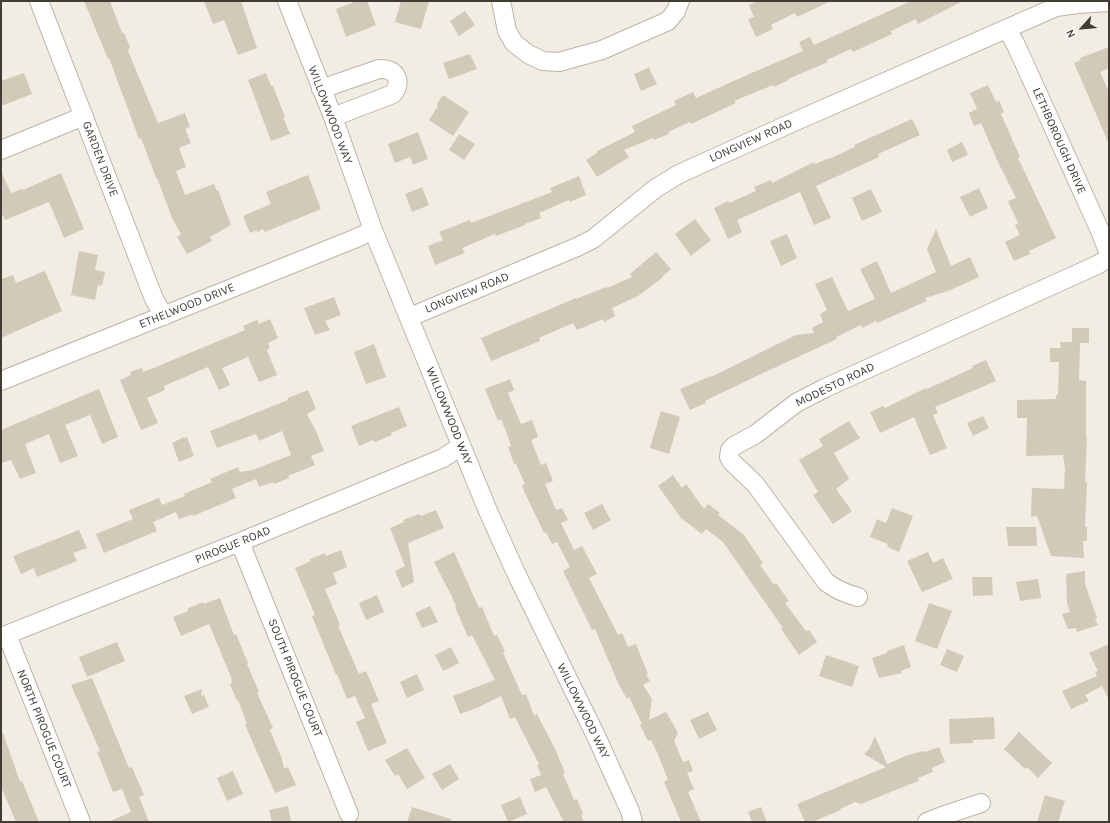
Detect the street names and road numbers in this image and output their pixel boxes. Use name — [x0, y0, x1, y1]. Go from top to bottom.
street label: WILLOWWOOD WAY — [305, 64, 355, 166]
street label: LETHBOROUGH DRIVE — [1029, 85, 1089, 197]
street label: LONGVIEW ROAD — [707, 116, 795, 166]
street label: GARDEN DRIVE — [79, 119, 121, 199]
street label: LONGVIEW ROAD — [423, 270, 511, 316]
street label: ETHELWOOD DRIVE — [137, 280, 237, 332]
street label: MODESTO ROAD — [793, 360, 877, 410]
street label: WILLOWWOOD WAY — [423, 365, 475, 467]
street label: PIROGUE ROAD — [193, 523, 273, 567]
street label: SOUTH PIROGUE COURT — [265, 617, 325, 739]
street label: WILLOWWOOD WAY — [554, 661, 612, 761]
street label: NORTH PIROGUE COURT — [14, 668, 74, 790]

